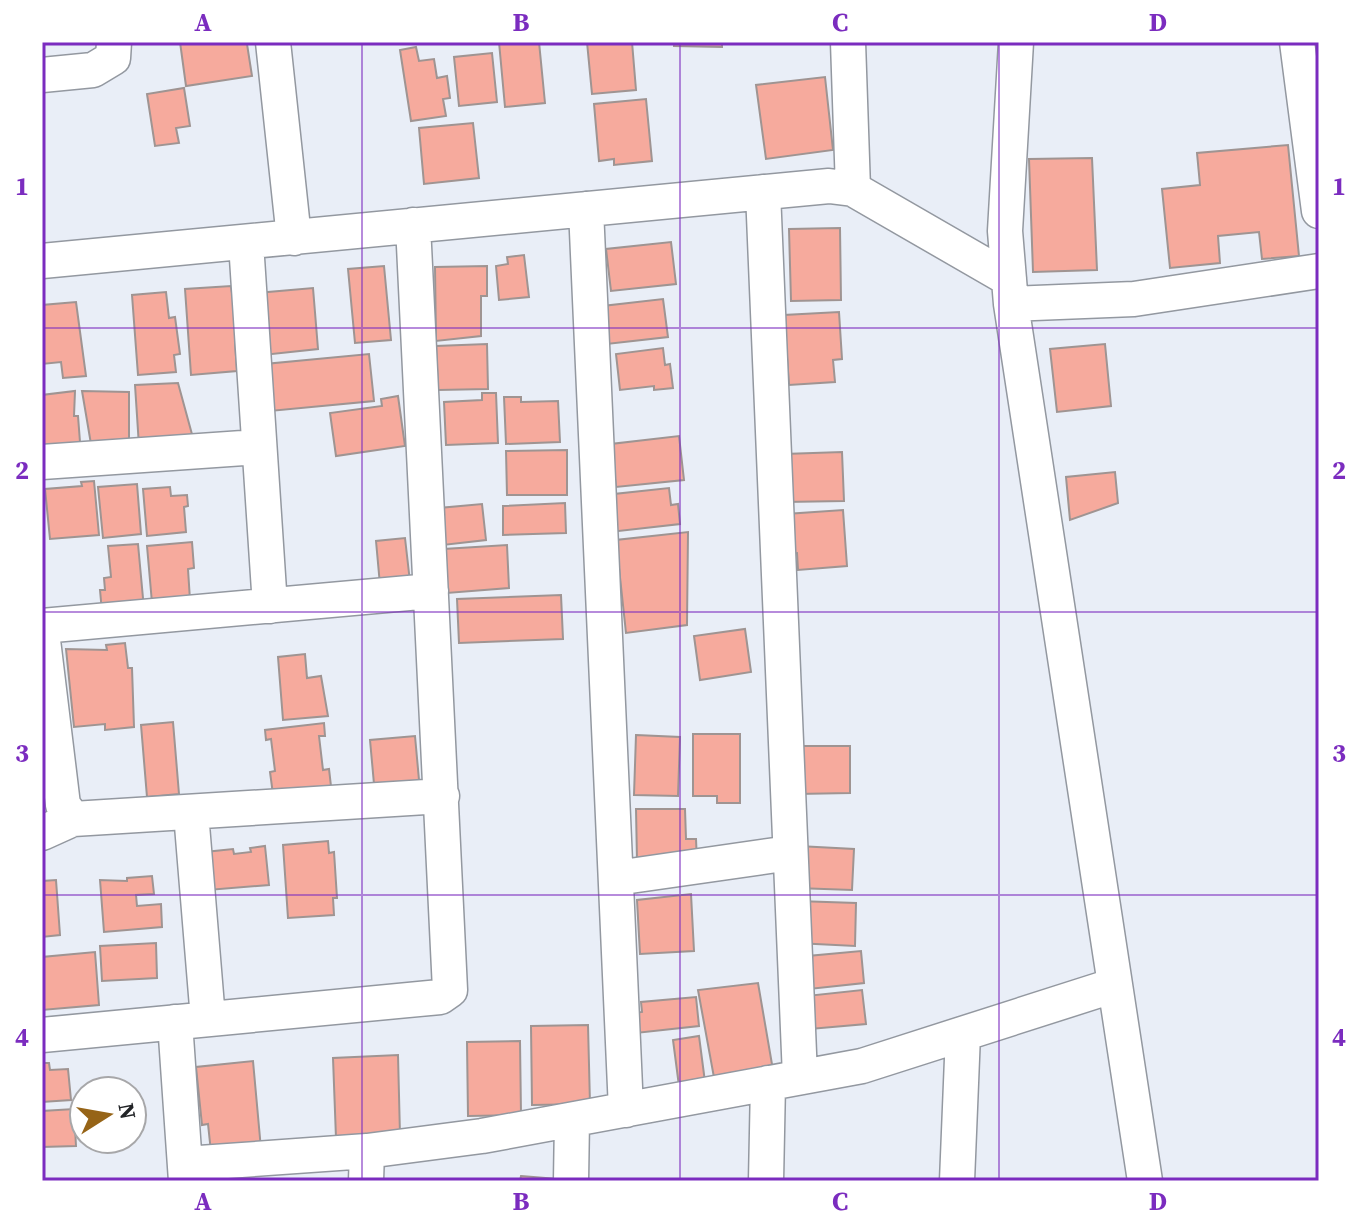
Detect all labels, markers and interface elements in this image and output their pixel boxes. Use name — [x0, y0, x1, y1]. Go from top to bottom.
text: A — [194, 4, 212, 40]
text: B — [513, 4, 530, 40]
text: C — [832, 4, 848, 40]
text: D — [1149, 4, 1167, 40]
text: 1 — [15, 168, 29, 204]
text: 1 — [1332, 168, 1346, 204]
text: 2 — [15, 452, 29, 488]
text: 2 — [1332, 452, 1346, 488]
text: 3 — [15, 735, 29, 771]
text: 3 — [1332, 735, 1346, 771]
text: 4 — [15, 1019, 29, 1055]
text: 4 — [1332, 1019, 1346, 1055]
north arrow — [68, 1075, 148, 1155]
text: N — [111, 1100, 144, 1122]
text: A — [194, 1183, 212, 1219]
text: B — [513, 1183, 530, 1219]
text: C — [832, 1183, 848, 1219]
text: D — [1149, 1183, 1167, 1219]

